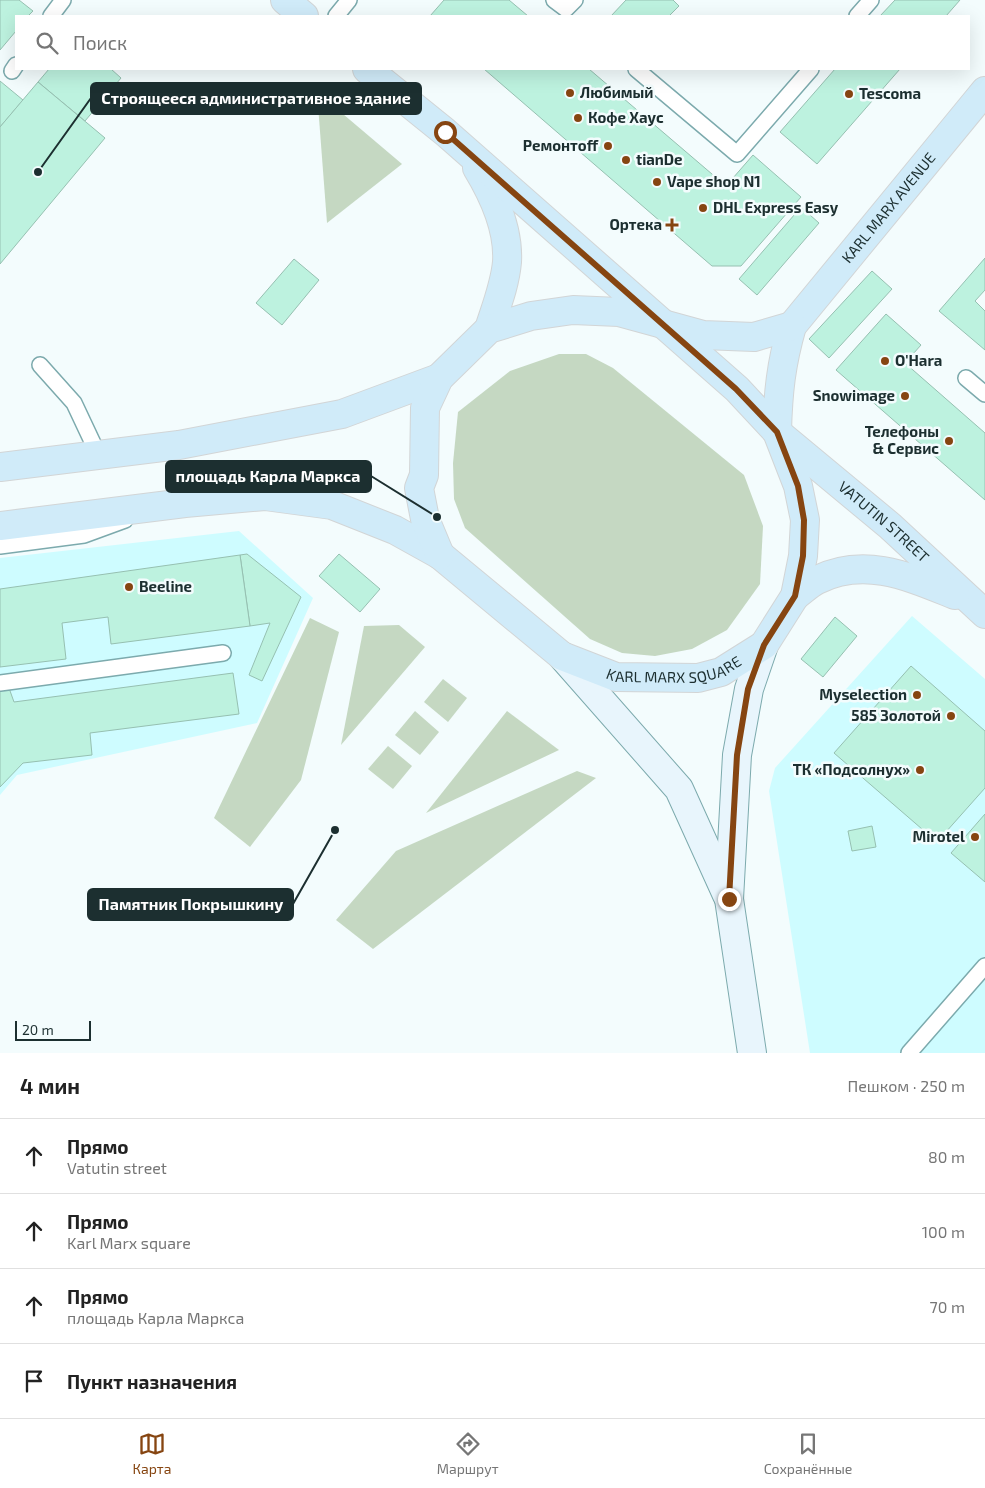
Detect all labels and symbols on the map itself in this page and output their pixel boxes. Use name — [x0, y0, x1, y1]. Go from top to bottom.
callout: Строящееся административное здание — [91, 83, 421, 114]
place label: Любимый — [580, 83, 653, 101]
place label: Tescoma — [859, 84, 921, 102]
marker: Любимый — [564, 87, 576, 99]
text: Строящееся административное здание — [101, 88, 411, 107]
marker: Tescoma — [843, 88, 855, 100]
place label: Кофе Хаус — [588, 108, 664, 126]
marker: Кофе Хаус — [572, 112, 584, 124]
route start — [434, 121, 457, 144]
place label: Ремонтоff — [523, 136, 599, 154]
marker: Ремонтоff — [602, 140, 614, 152]
street label: KARL MARX AVENUE — [838, 149, 939, 266]
place label: tianDe — [636, 150, 683, 168]
marker: tianDe — [620, 154, 632, 166]
place label: Vape shop N1 — [667, 172, 761, 190]
marker: Vape shop N1 — [651, 176, 663, 188]
place label: DHL Express Easy — [713, 198, 839, 217]
marker: DHL Express Easy — [697, 202, 709, 214]
place label: Ортека — [609, 215, 662, 233]
marker: Ортека — [666, 219, 678, 231]
place label: O'Hara — [895, 351, 942, 369]
marker: O'Hara — [879, 355, 891, 367]
place label: Snowimage — [813, 386, 895, 404]
marker: Snowimage — [899, 390, 911, 402]
place label: Телефоны & Сервис — [865, 422, 939, 457]
marker: Телефоны & Сервис — [943, 435, 955, 447]
callout: площадь Карла Маркса — [166, 461, 371, 492]
text: площадь Карла Маркса — [176, 466, 360, 485]
street label: VATUTIN STREET — [835, 477, 933, 566]
place label: Beeline — [139, 577, 192, 595]
marker: Beeline — [123, 581, 135, 593]
street label: KARL MARX SQUARE — [604, 652, 744, 687]
place label: Myselection — [819, 685, 907, 704]
marker: Myselection — [911, 689, 923, 701]
place label: 585 Золотой — [851, 706, 941, 724]
marker: 585 Золотой — [945, 710, 957, 722]
place label: ТК «Подсолнух» — [793, 760, 910, 778]
marker: ТК «Подсолнух» — [914, 764, 926, 776]
place label: Mirotel — [913, 827, 965, 845]
marker: Mirotel — [969, 831, 981, 843]
route end — [718, 888, 741, 911]
callout: Памятник Покрышкину — [88, 889, 293, 920]
text: Памятник Покрышкину — [99, 894, 283, 913]
scale bar — [15, 1018, 91, 1041]

